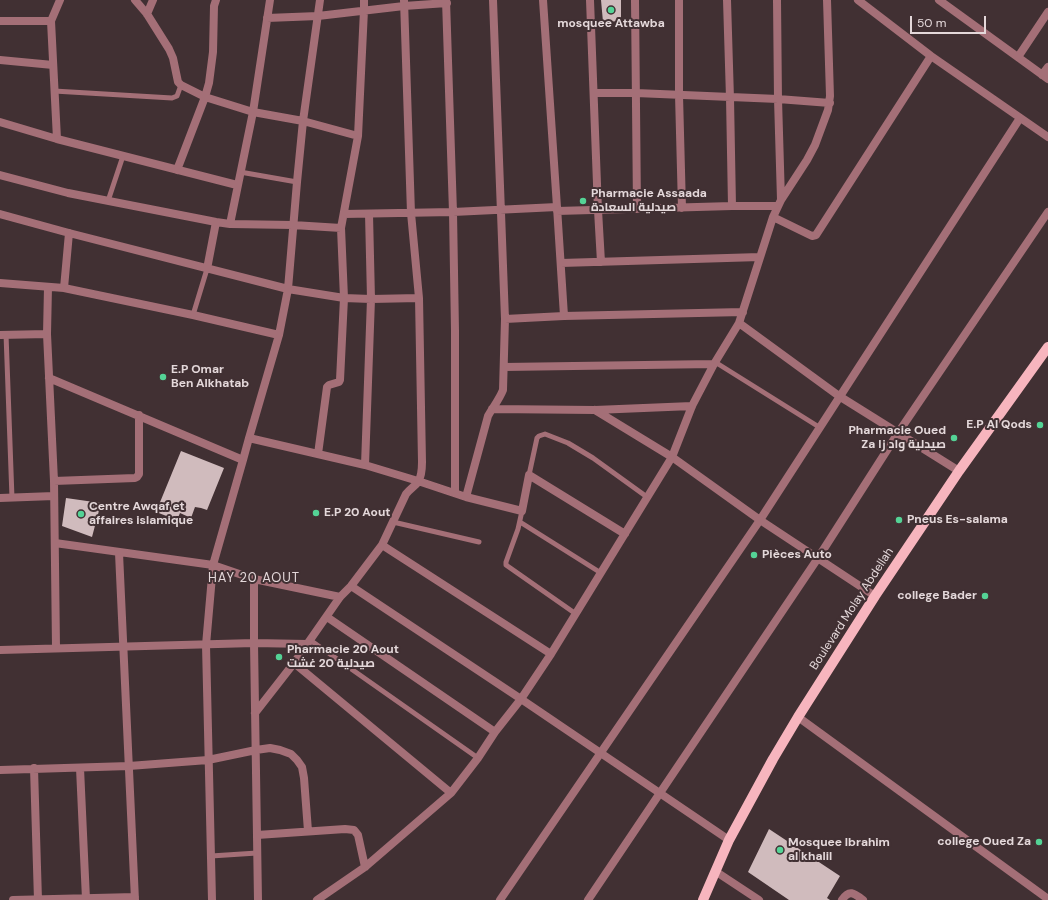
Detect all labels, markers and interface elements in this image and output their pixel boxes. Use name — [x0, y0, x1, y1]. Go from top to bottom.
marker: mosquee Attawba — [606, 5, 616, 15]
scale bar — [912, 8, 988, 34]
text: 50 m — [917, 15, 946, 31]
place label: mosquee Attawba — [557, 17, 665, 31]
place label: Pharmacie Assaada صيدلية السعادة — [591, 187, 707, 215]
marker: Pharmacie Assaada صيدلية السعادة — [578, 196, 588, 206]
place label: E.P Omar Ben Alkhatab — [171, 363, 249, 391]
marker: E.P Omar Ben Alkhatab — [158, 372, 168, 382]
place label: E.P Al Qods — [966, 418, 1032, 432]
marker: E.P Al Qods — [1035, 420, 1045, 430]
place label: Pharmacie Oued Za صيدلية واد زا — [848, 424, 946, 452]
marker: Pharmacie Oued Za صيدلية واد زا — [949, 433, 959, 443]
place label: Centre Awqaf et affaires islamique — [89, 500, 193, 528]
place label: E.P 20 Aout — [324, 506, 390, 520]
marker: E.P 20 Aout — [311, 508, 321, 518]
marker: Centre Awqaf et affaires islamique — [76, 509, 86, 519]
place label: Pneus Es-salama — [907, 513, 1008, 527]
marker: Pneus Es-salama — [894, 515, 904, 525]
street label: Boulevard Molay Abdellah — [807, 545, 897, 673]
place label: Pièces Auto — [762, 548, 832, 562]
marker: Pièces Auto — [749, 550, 759, 560]
district label: HAY 20 AOUT — [208, 571, 300, 587]
place label: college Bader — [897, 589, 977, 603]
marker: college Bader — [980, 591, 990, 601]
place label: Pharmacie 20 Aout صيدلية 20 غشت — [287, 643, 399, 671]
marker: Pharmacie 20 Aout صيدلية 20 غشت — [274, 652, 284, 662]
place label: college Oued Za — [937, 835, 1031, 849]
place label: Mosquee Ibrahim al khalil — [788, 836, 890, 864]
marker: college Oued Za — [1034, 837, 1044, 847]
marker: Mosquee Ibrahim al khalil — [775, 845, 785, 855]

